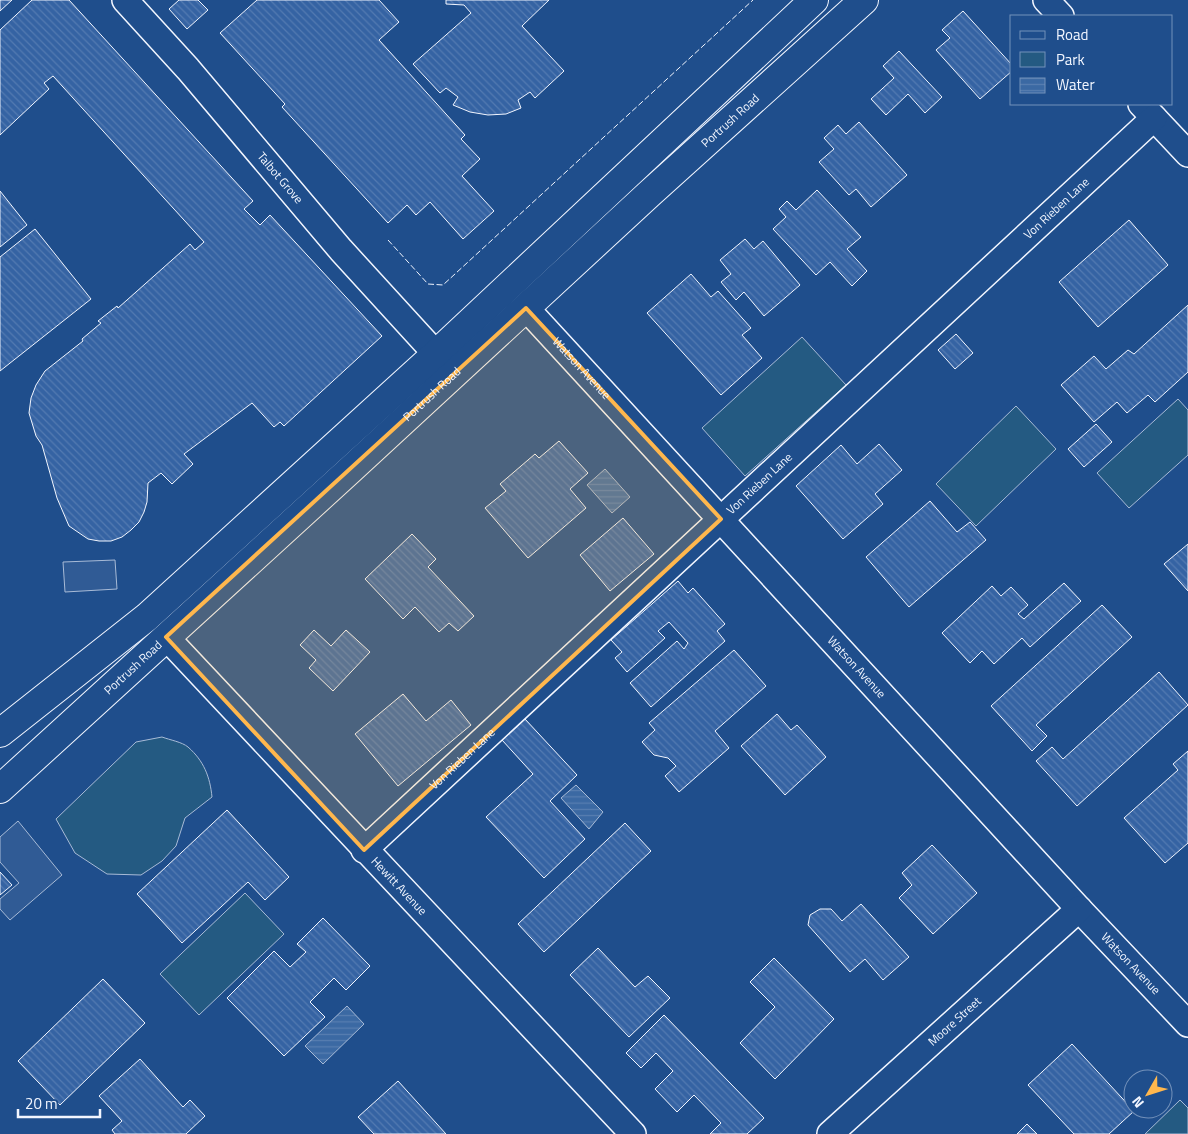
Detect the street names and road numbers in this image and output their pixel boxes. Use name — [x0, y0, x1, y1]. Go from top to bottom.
street label: Portrush Road — [697, 89, 763, 152]
street label: Talbot Grove — [253, 147, 308, 208]
street label: Von Rieben Lane — [1019, 173, 1093, 244]
street label: Watson Avenue — [548, 332, 616, 404]
street label: Portrush Road — [398, 362, 465, 426]
street label: Von Rieben Lane — [722, 448, 796, 519]
street label: Watson Avenue — [823, 631, 891, 702]
street label: Portrush Road — [99, 636, 166, 699]
street label: Von Rieben Lane — [425, 723, 499, 794]
street label: Hewitt Avenue — [367, 852, 432, 919]
street label: Watson Avenue — [1097, 928, 1165, 999]
street label: Moore Street — [923, 991, 986, 1050]

